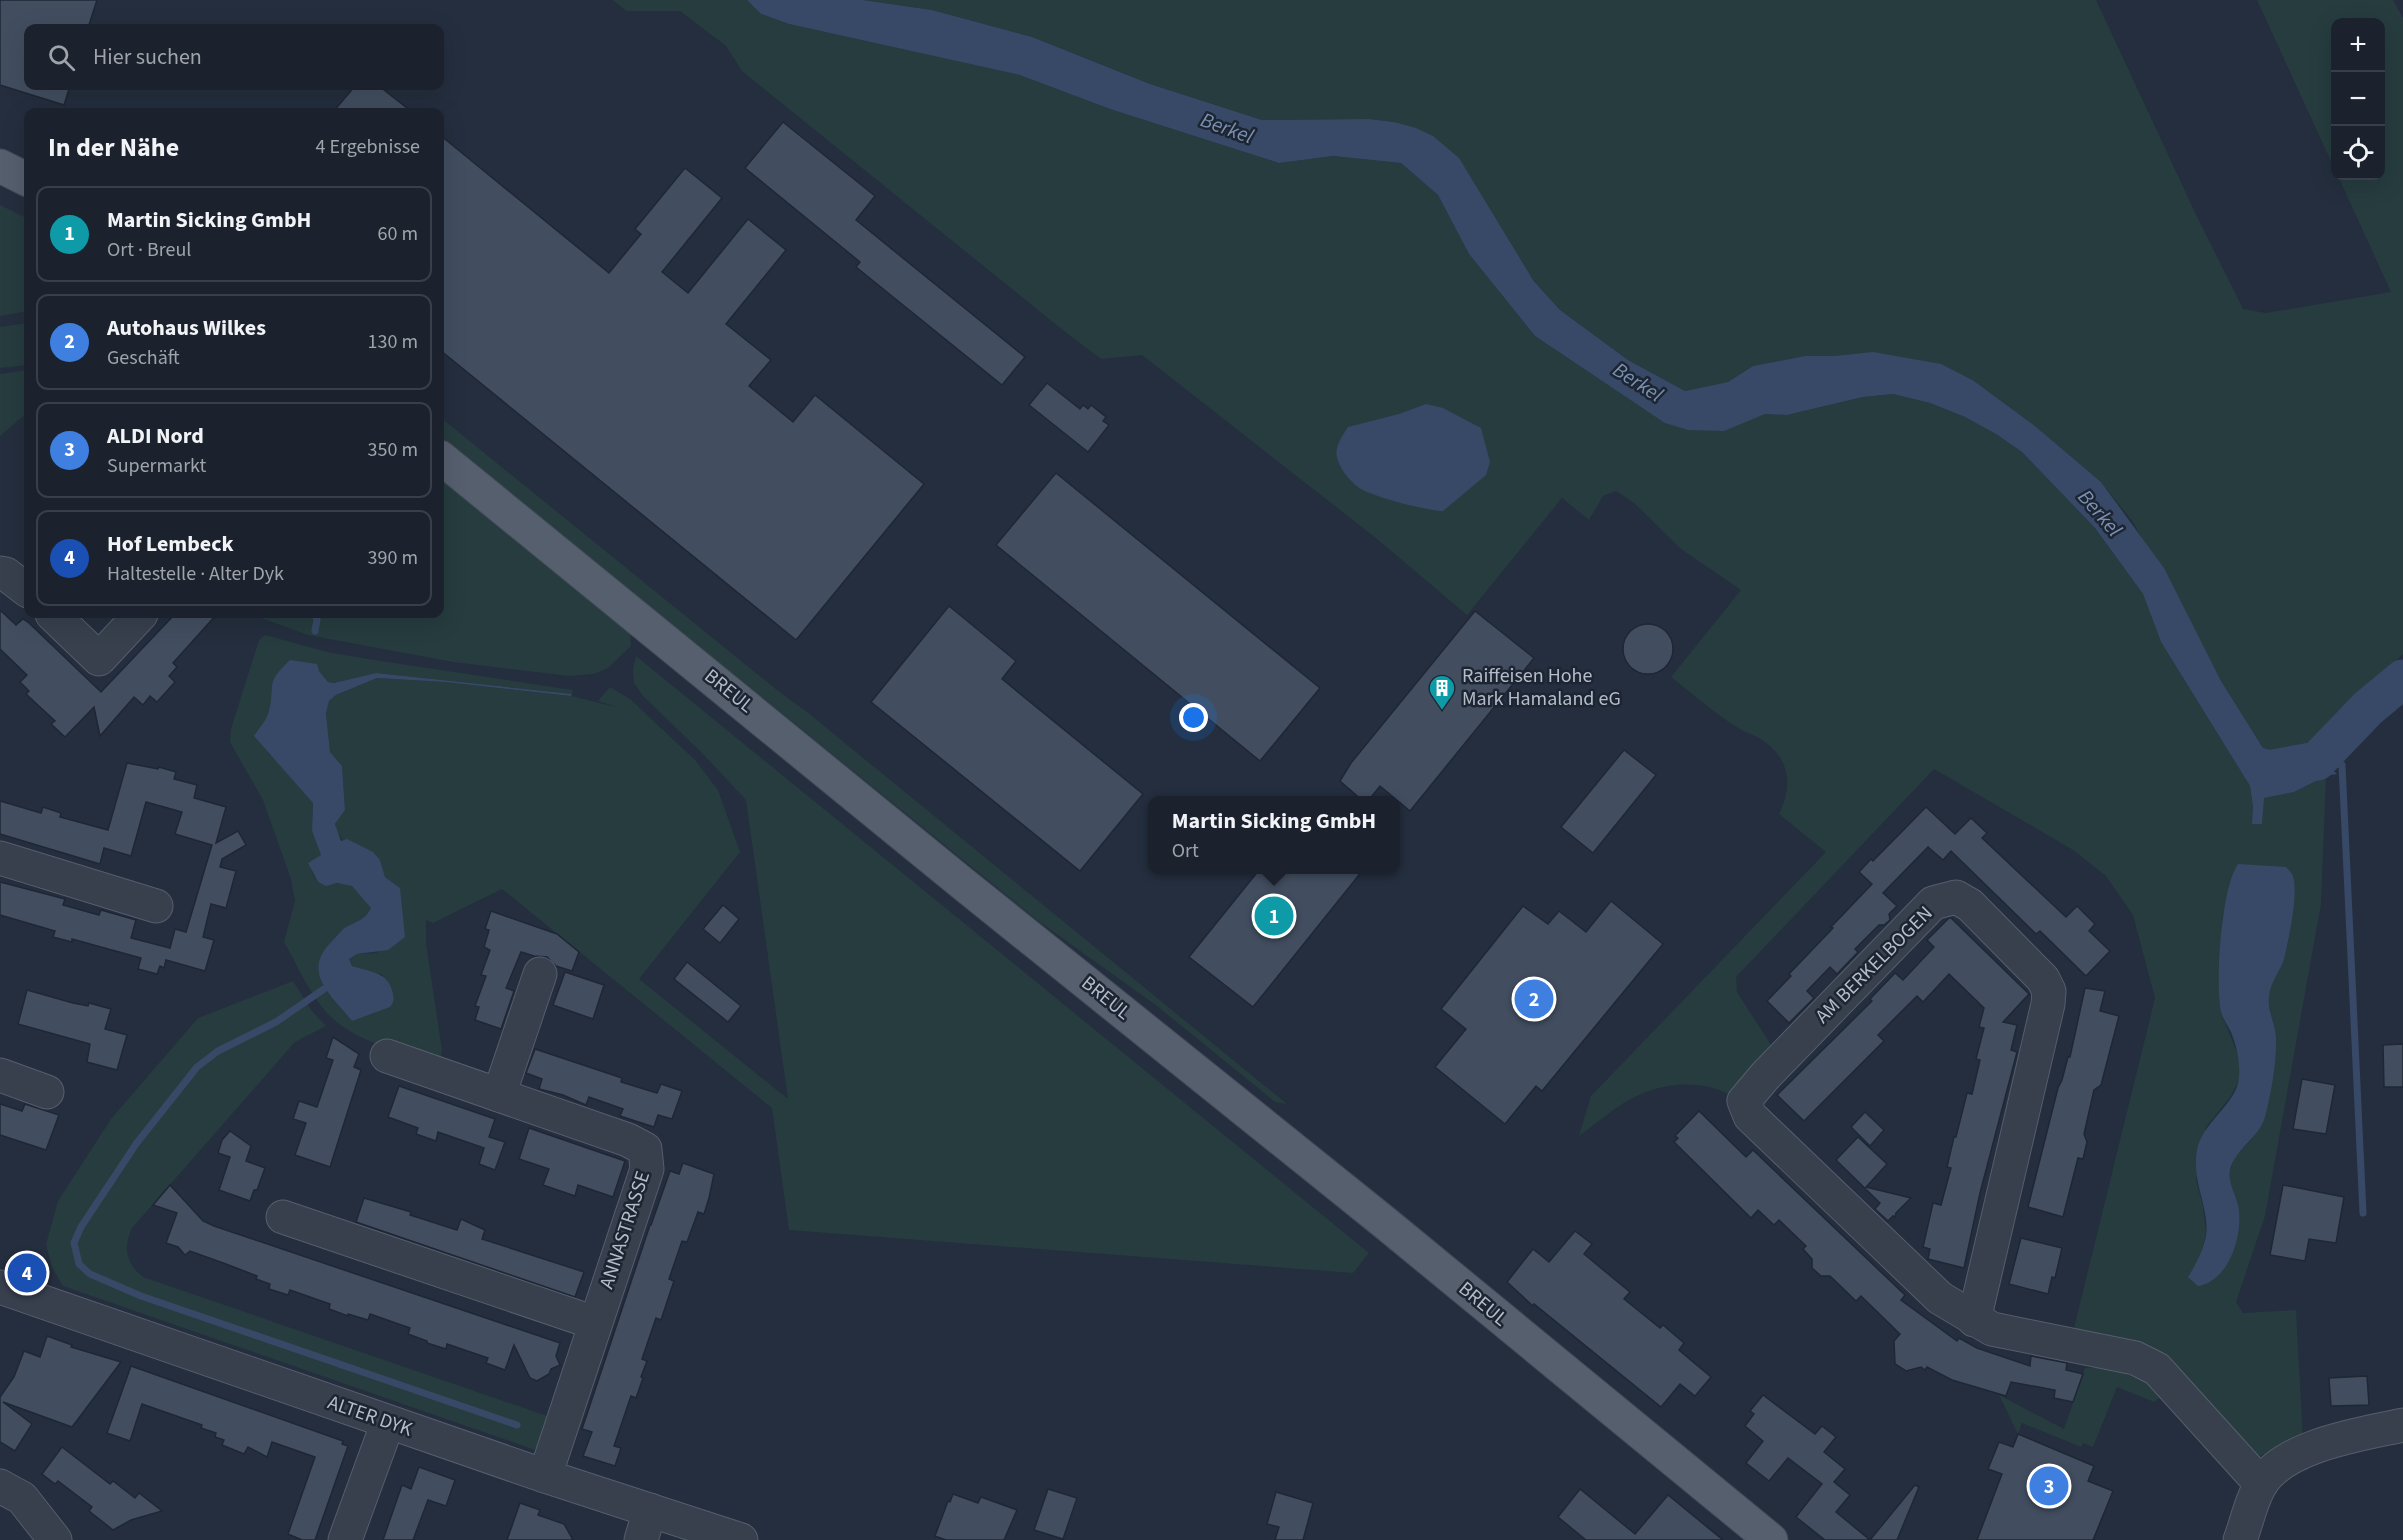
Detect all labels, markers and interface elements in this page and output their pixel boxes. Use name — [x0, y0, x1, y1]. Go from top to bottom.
map controls — [2331, 18, 2385, 180]
button: + — [2331, 18, 2385, 72]
search box — [24, 24, 444, 90]
icon: search — [45, 41, 78, 74]
text: Hier suchen — [93, 41, 202, 73]
button: − — [2331, 72, 2385, 126]
water label: Berkel — [1196, 105, 1258, 152]
button: locate — [2331, 126, 2385, 180]
text: In der Nähe — [48, 129, 179, 166]
text: 4 Ergebnisse — [315, 133, 420, 161]
text: Martin Sicking GmbH — [107, 204, 311, 236]
text: 1 — [64, 220, 75, 248]
text: 60 m — [378, 220, 418, 248]
text: Ort · Breul — [107, 236, 191, 264]
text: Autohaus Wilkes — [107, 312, 266, 344]
text: 2 — [64, 328, 75, 356]
text: 130 m — [368, 328, 418, 356]
text: Geschäft — [107, 344, 180, 372]
water label: Berkel — [1607, 355, 1670, 410]
text: ALDI Nord — [107, 420, 204, 452]
text: 3 — [64, 436, 75, 464]
text: 350 m — [368, 436, 418, 464]
text: Supermarkt — [107, 452, 206, 480]
water label: Berkel — [2071, 483, 2130, 544]
text: Hof Lembeck — [107, 528, 234, 560]
text: 4 — [64, 544, 75, 572]
text: 390 m — [368, 544, 418, 572]
text: Haltestelle · Alter Dyk — [107, 560, 284, 588]
street label: BREUL — [698, 662, 760, 720]
place label: Raiffeisen Hohe Mark Hamaland eG — [1462, 662, 1621, 713]
building icon: Raiffeisen Hohe Mark Hamaland eG — [1427, 673, 1457, 711]
your location — [1179, 703, 1208, 732]
popup — [1148, 796, 1400, 874]
text: Martin Sicking GmbH — [1172, 805, 1376, 837]
text: Ort — [1172, 837, 1199, 865]
pin: 1 — [1254, 894, 1294, 938]
street label: AM BERKELBOGEN — [1809, 900, 1939, 1030]
street label: BREUL — [1075, 969, 1137, 1027]
pin: 2 — [1514, 976, 1553, 1022]
street label: ANNASTRASSE — [593, 1167, 657, 1293]
pin: 4 — [8, 1250, 46, 1296]
street label: BREUL — [1452, 1275, 1514, 1333]
street label: ALTER DYK — [324, 1388, 416, 1444]
pin: 3 — [2030, 1464, 2068, 1508]

